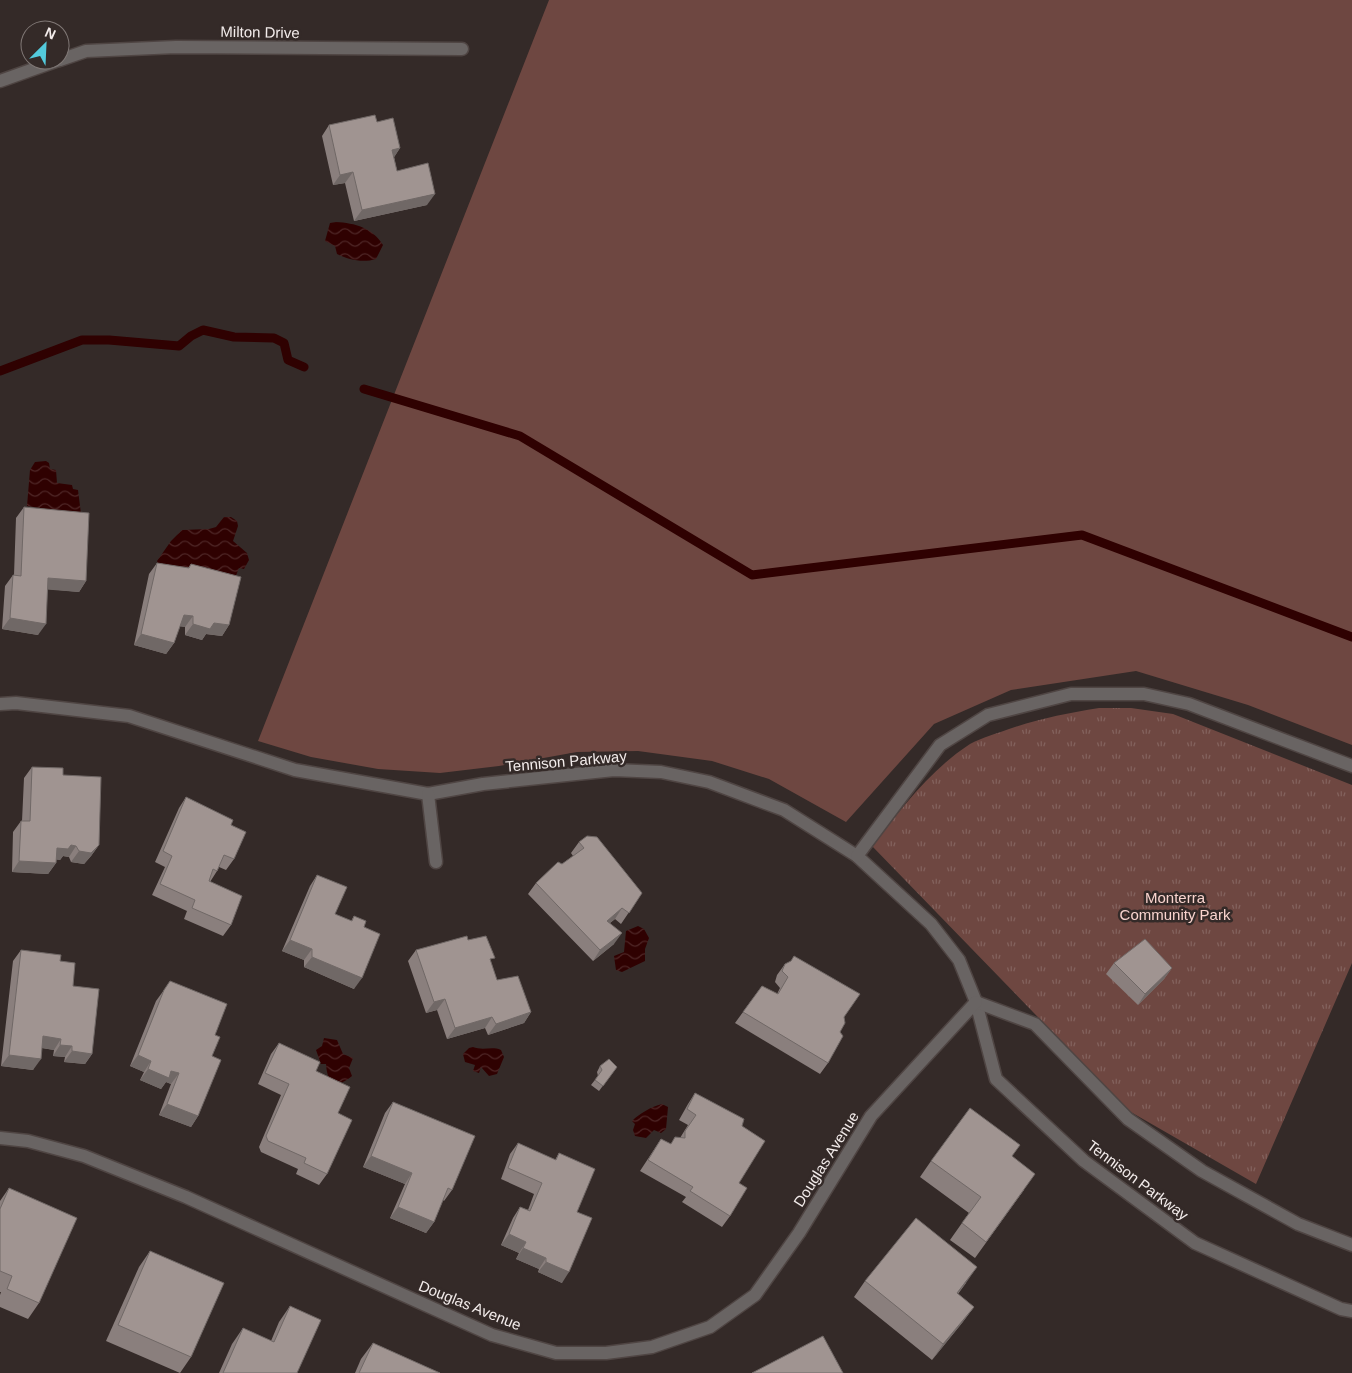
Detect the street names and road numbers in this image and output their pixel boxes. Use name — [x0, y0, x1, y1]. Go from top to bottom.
street label: Milton Drive — [220, 23, 300, 41]
street label: Tennison Parkway — [505, 747, 628, 775]
street label: Douglas Avenue — [790, 1108, 862, 1210]
street label: Tennison Parkway — [1084, 1137, 1192, 1224]
street label: Douglas Avenue — [416, 1277, 524, 1333]

